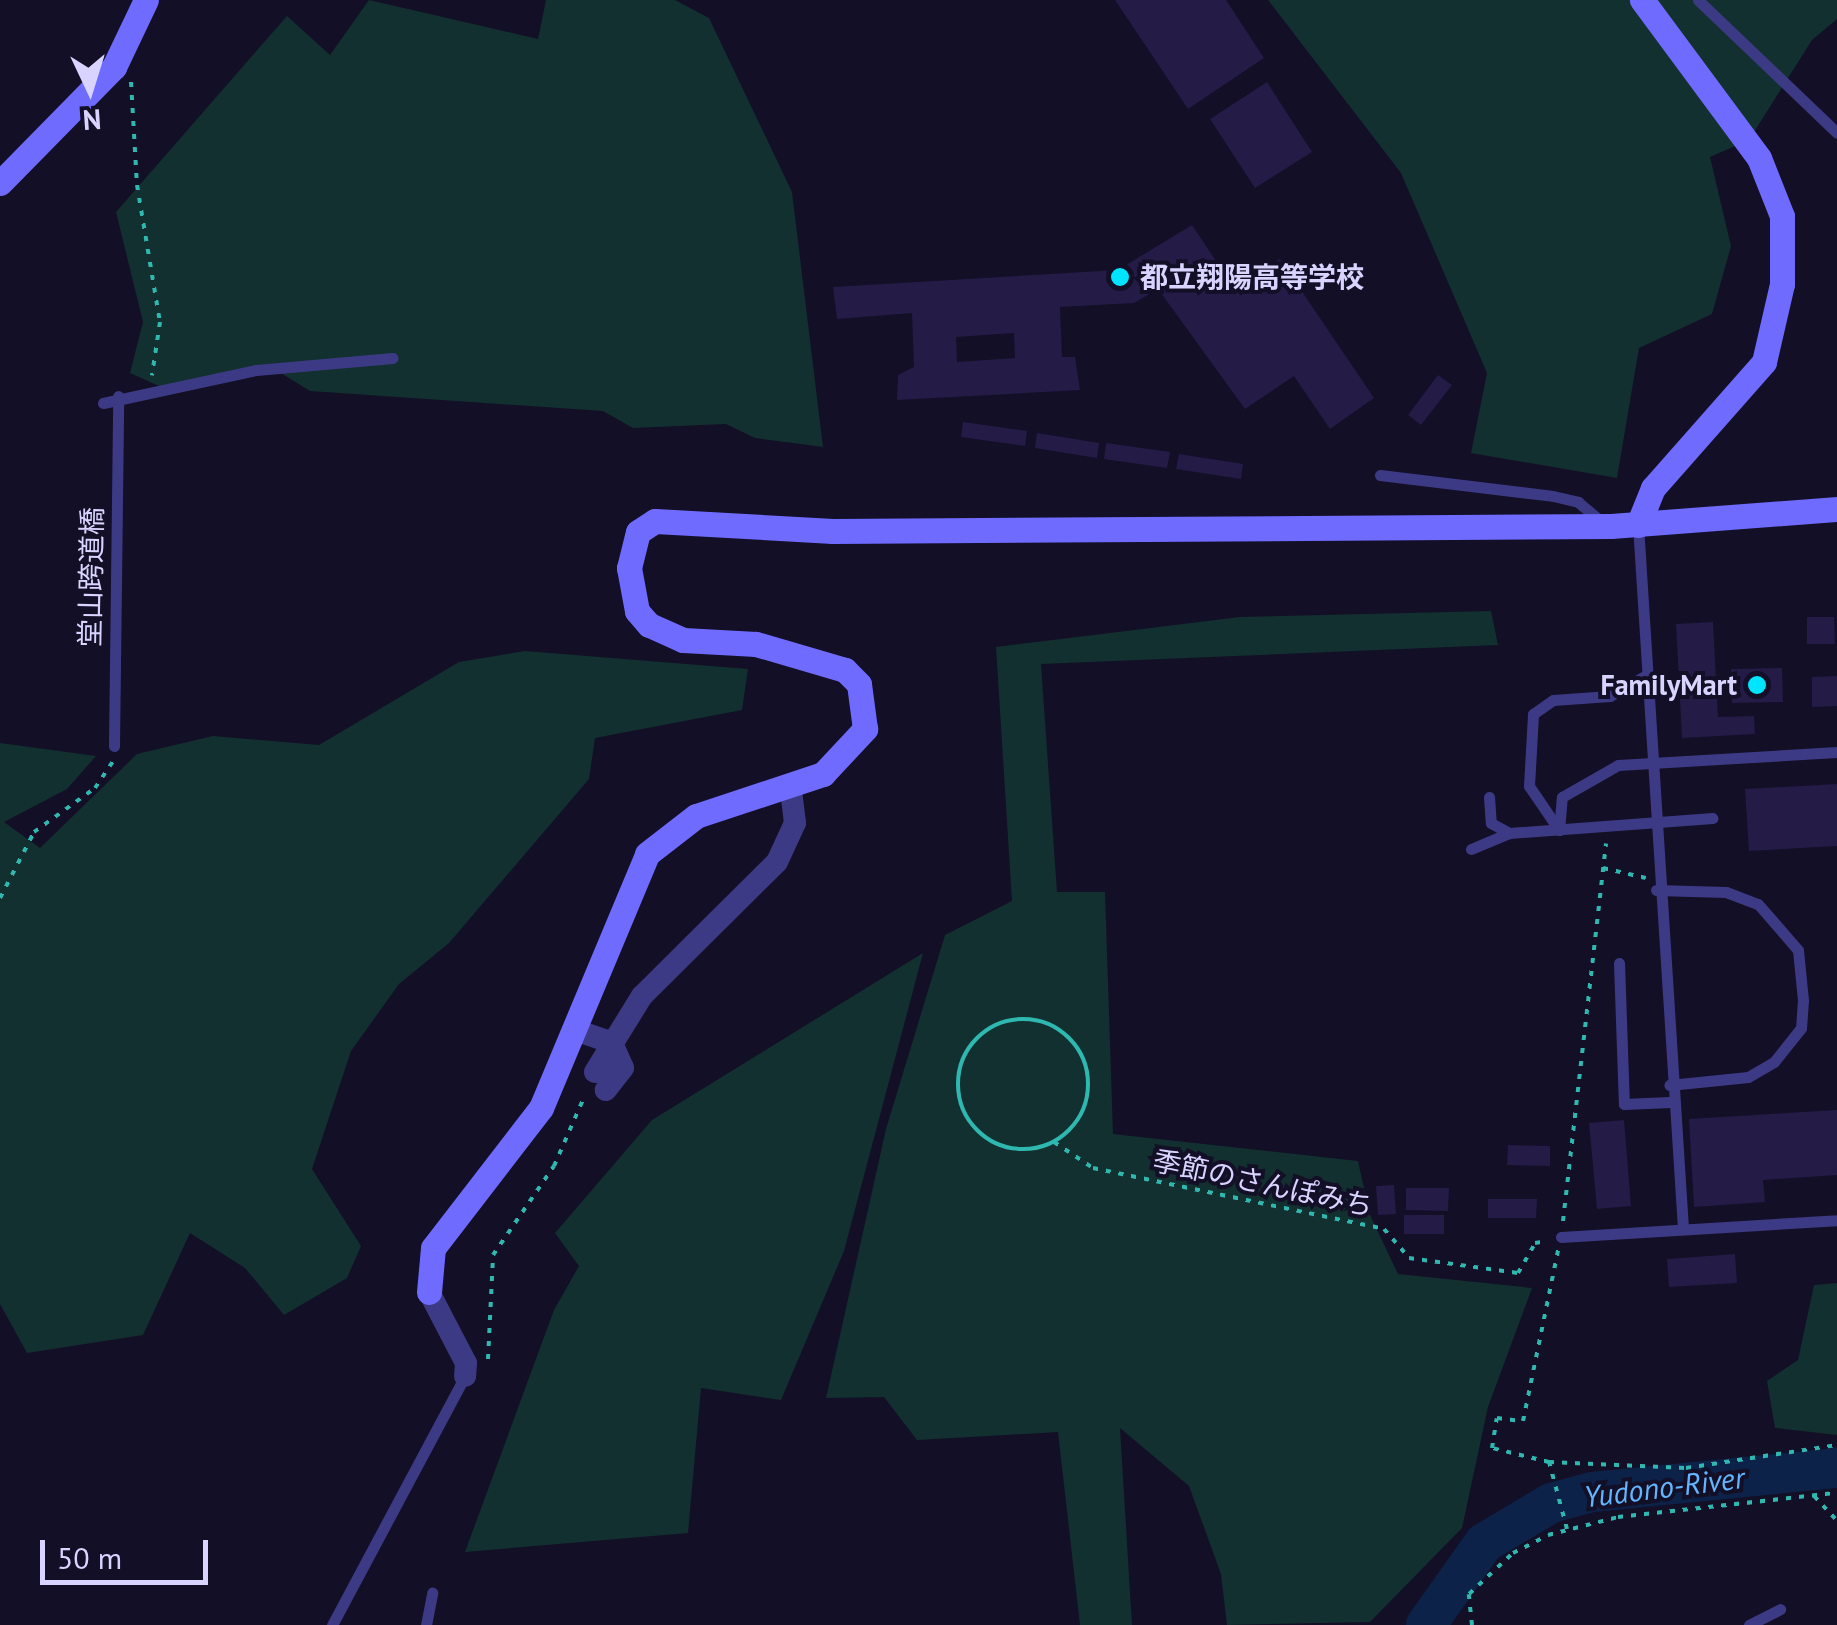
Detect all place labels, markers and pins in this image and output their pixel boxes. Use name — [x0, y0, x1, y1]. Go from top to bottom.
place label: 都立翔陽高等学校 — [1140, 260, 1364, 294]
marker: 都立翔陽高等学校 — [1109, 266, 1131, 288]
place label: FamilyMart — [1600, 668, 1737, 702]
marker: FamilyMart — [1746, 674, 1768, 696]

